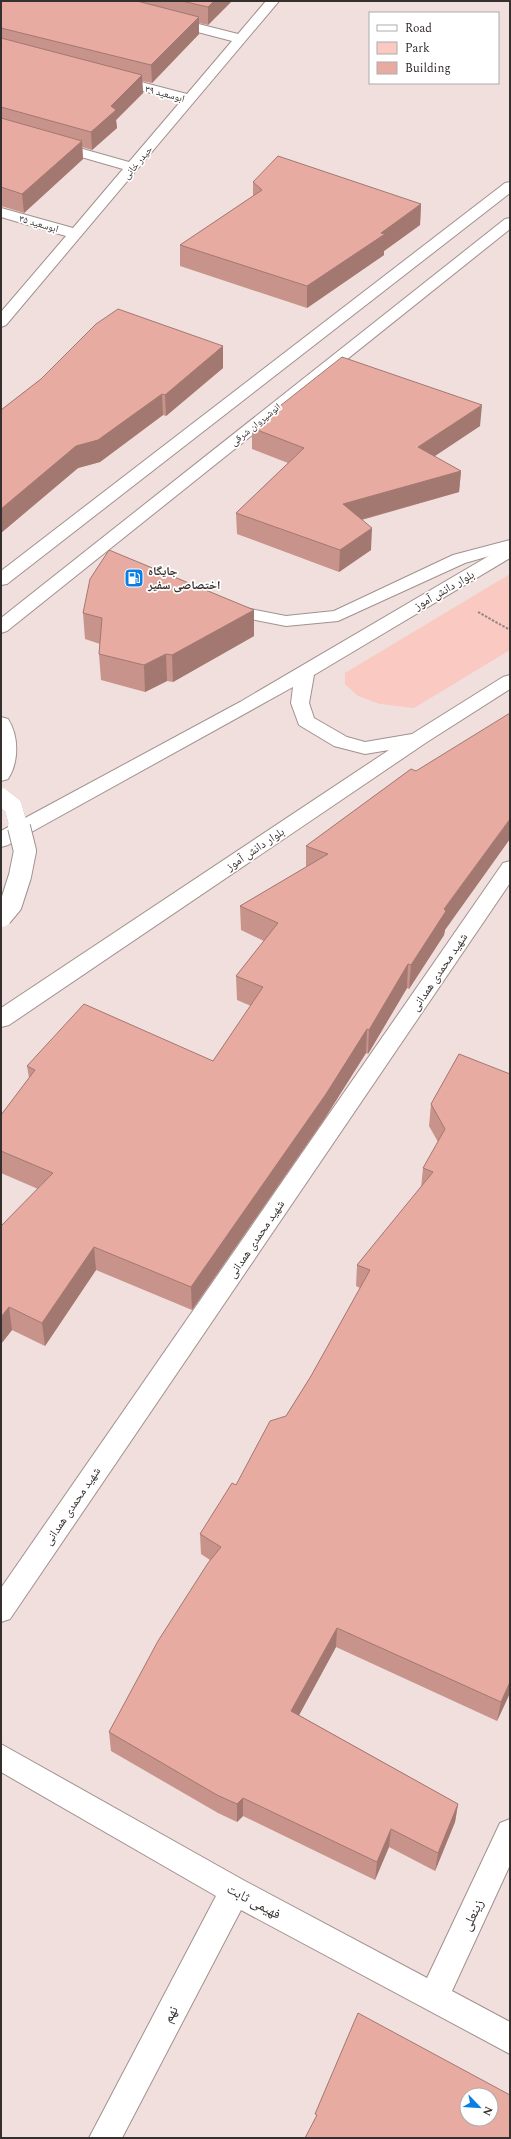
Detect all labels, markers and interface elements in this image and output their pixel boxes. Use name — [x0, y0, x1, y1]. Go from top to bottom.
legend — [369, 12, 499, 84]
text: Road — [405, 19, 432, 38]
text: Park — [405, 39, 430, 58]
text: Building — [405, 59, 451, 78]
street label: ابوسعید ۳۹ — [143, 81, 186, 107]
street label: حیدر خانی — [119, 142, 157, 183]
street label: ابوسعید ۳۵ — [17, 211, 60, 237]
street label: انوشیروان شرقی — [227, 399, 284, 450]
place label: جایگاه اختصاصی سفیر — [147, 562, 220, 595]
street label: بلوار دانش آموز — [410, 565, 478, 616]
fuel station icon: جایگاه اختصاصی سفیر — [123, 567, 145, 589]
street label: بلوار دانش آموز — [221, 823, 288, 877]
street label: شهید محمدی همدانی — [406, 929, 473, 1015]
street label: شهید محمدی همدانی — [223, 1196, 290, 1282]
street label: شهید محمدی همدانی — [39, 1463, 106, 1549]
street label: فهیمی ثابت — [223, 1878, 285, 1925]
street label: زینعلی — [456, 1896, 489, 1935]
street label: نهم — [157, 2002, 184, 2026]
north arrow — [459, 2087, 499, 2127]
text: N — [478, 2103, 497, 2119]

